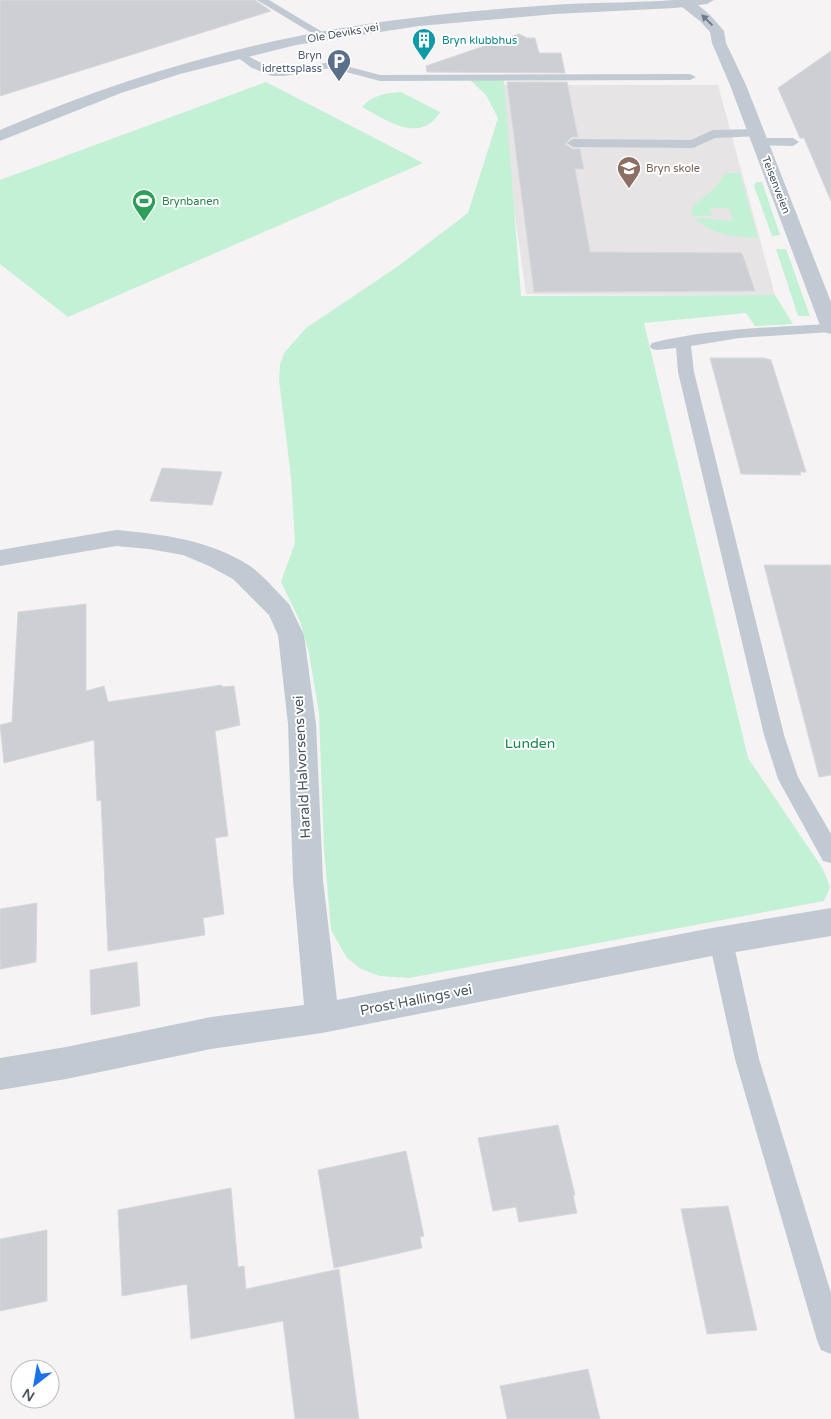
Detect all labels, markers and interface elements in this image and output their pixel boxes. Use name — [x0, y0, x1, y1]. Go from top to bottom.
one-way arrow — [701, 14, 713, 26]
street label: Ole Deviks vei — [306, 20, 380, 46]
building icon: Bryn klubbhus — [411, 27, 437, 61]
place label: Bryn klubbhus — [442, 34, 517, 47]
parking icon: Bryn idrettsplass — [326, 48, 352, 82]
place label: Bryn idrettsplass — [262, 49, 322, 75]
street label: Teisenveien — [759, 154, 793, 216]
school or university icon: Bryn skole — [616, 155, 642, 189]
place label: Bryn skole — [646, 162, 700, 175]
sports icon: Brynbanen — [131, 188, 157, 222]
place label: Brynbanen — [162, 195, 219, 208]
street label: Harald Halvorsens vei — [290, 695, 314, 839]
park label: Lunden — [505, 735, 555, 752]
street label: Prost Hallings vei — [358, 981, 474, 1019]
north arrow — [10, 1359, 60, 1409]
text: N — [19, 1385, 38, 1405]

